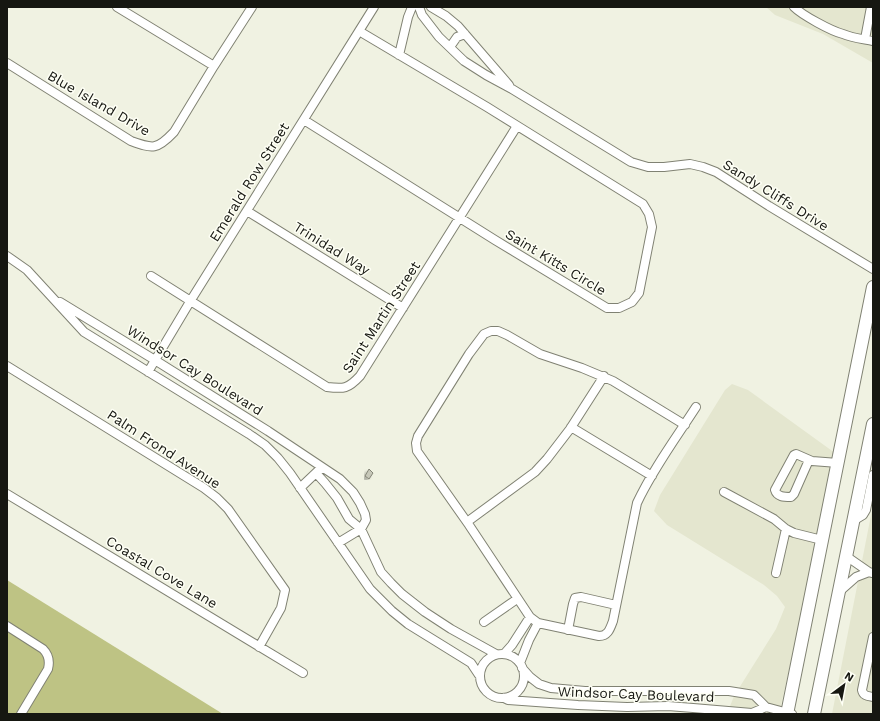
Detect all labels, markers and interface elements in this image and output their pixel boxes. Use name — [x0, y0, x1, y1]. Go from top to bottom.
street label: Blue Island Drive — [45, 67, 153, 139]
street label: Emerald Row Street — [206, 119, 292, 244]
street label: Sandy Cliffs Drive — [720, 156, 832, 234]
street label: Trinidad Way — [291, 218, 374, 278]
street label: Saint Kitts Circle — [503, 226, 609, 298]
street label: Saint Martin Street — [339, 258, 423, 376]
street label: Windsor Cay Boulevard — [124, 322, 266, 418]
street label: Palm Frond Avenue — [104, 406, 224, 492]
street label: Coastal Cove Lane — [104, 532, 220, 612]
north arrow — [824, 665, 864, 705]
text: N — [842, 669, 856, 685]
street label: Windsor Cay Boulevard — [557, 683, 715, 705]

